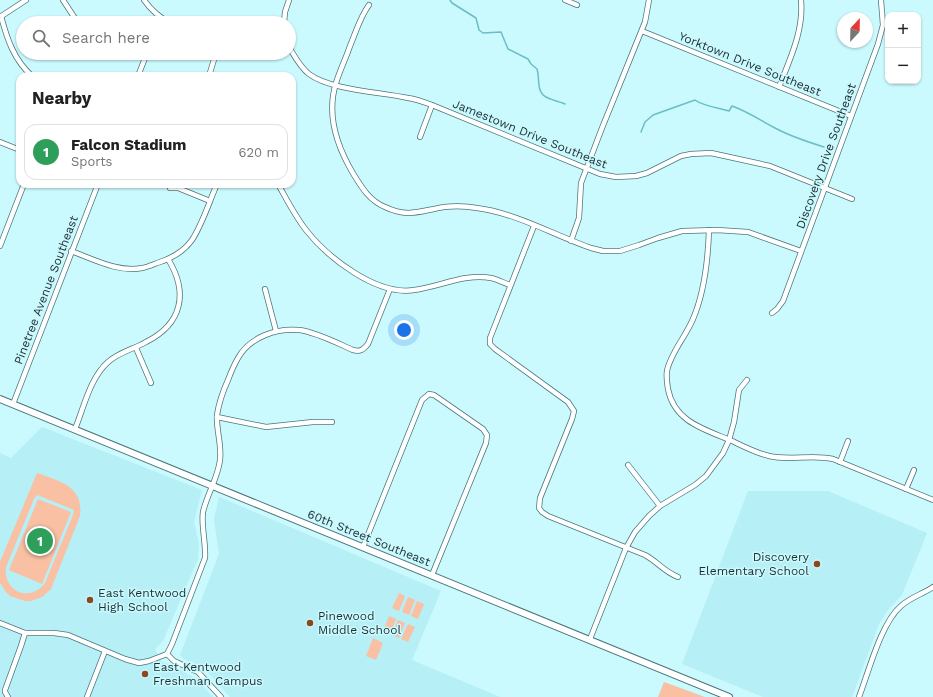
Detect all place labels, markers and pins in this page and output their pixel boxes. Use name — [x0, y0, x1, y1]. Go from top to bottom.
pin: 1 — [27, 526, 53, 556]
place label: Discovery Elementary School — [698, 550, 810, 578]
marker: Discovery Elementary School — [812, 559, 822, 569]
place label: East Kentwood High School — [98, 586, 186, 614]
marker: East Kentwood High School — [85, 595, 95, 605]
place label: Pinewood Middle School — [318, 609, 401, 637]
marker: Pinewood Middle School — [305, 618, 315, 628]
place label: East Kentwood Freshman Campus — [153, 660, 263, 688]
marker: East Kentwood Freshman Campus — [140, 669, 150, 679]

